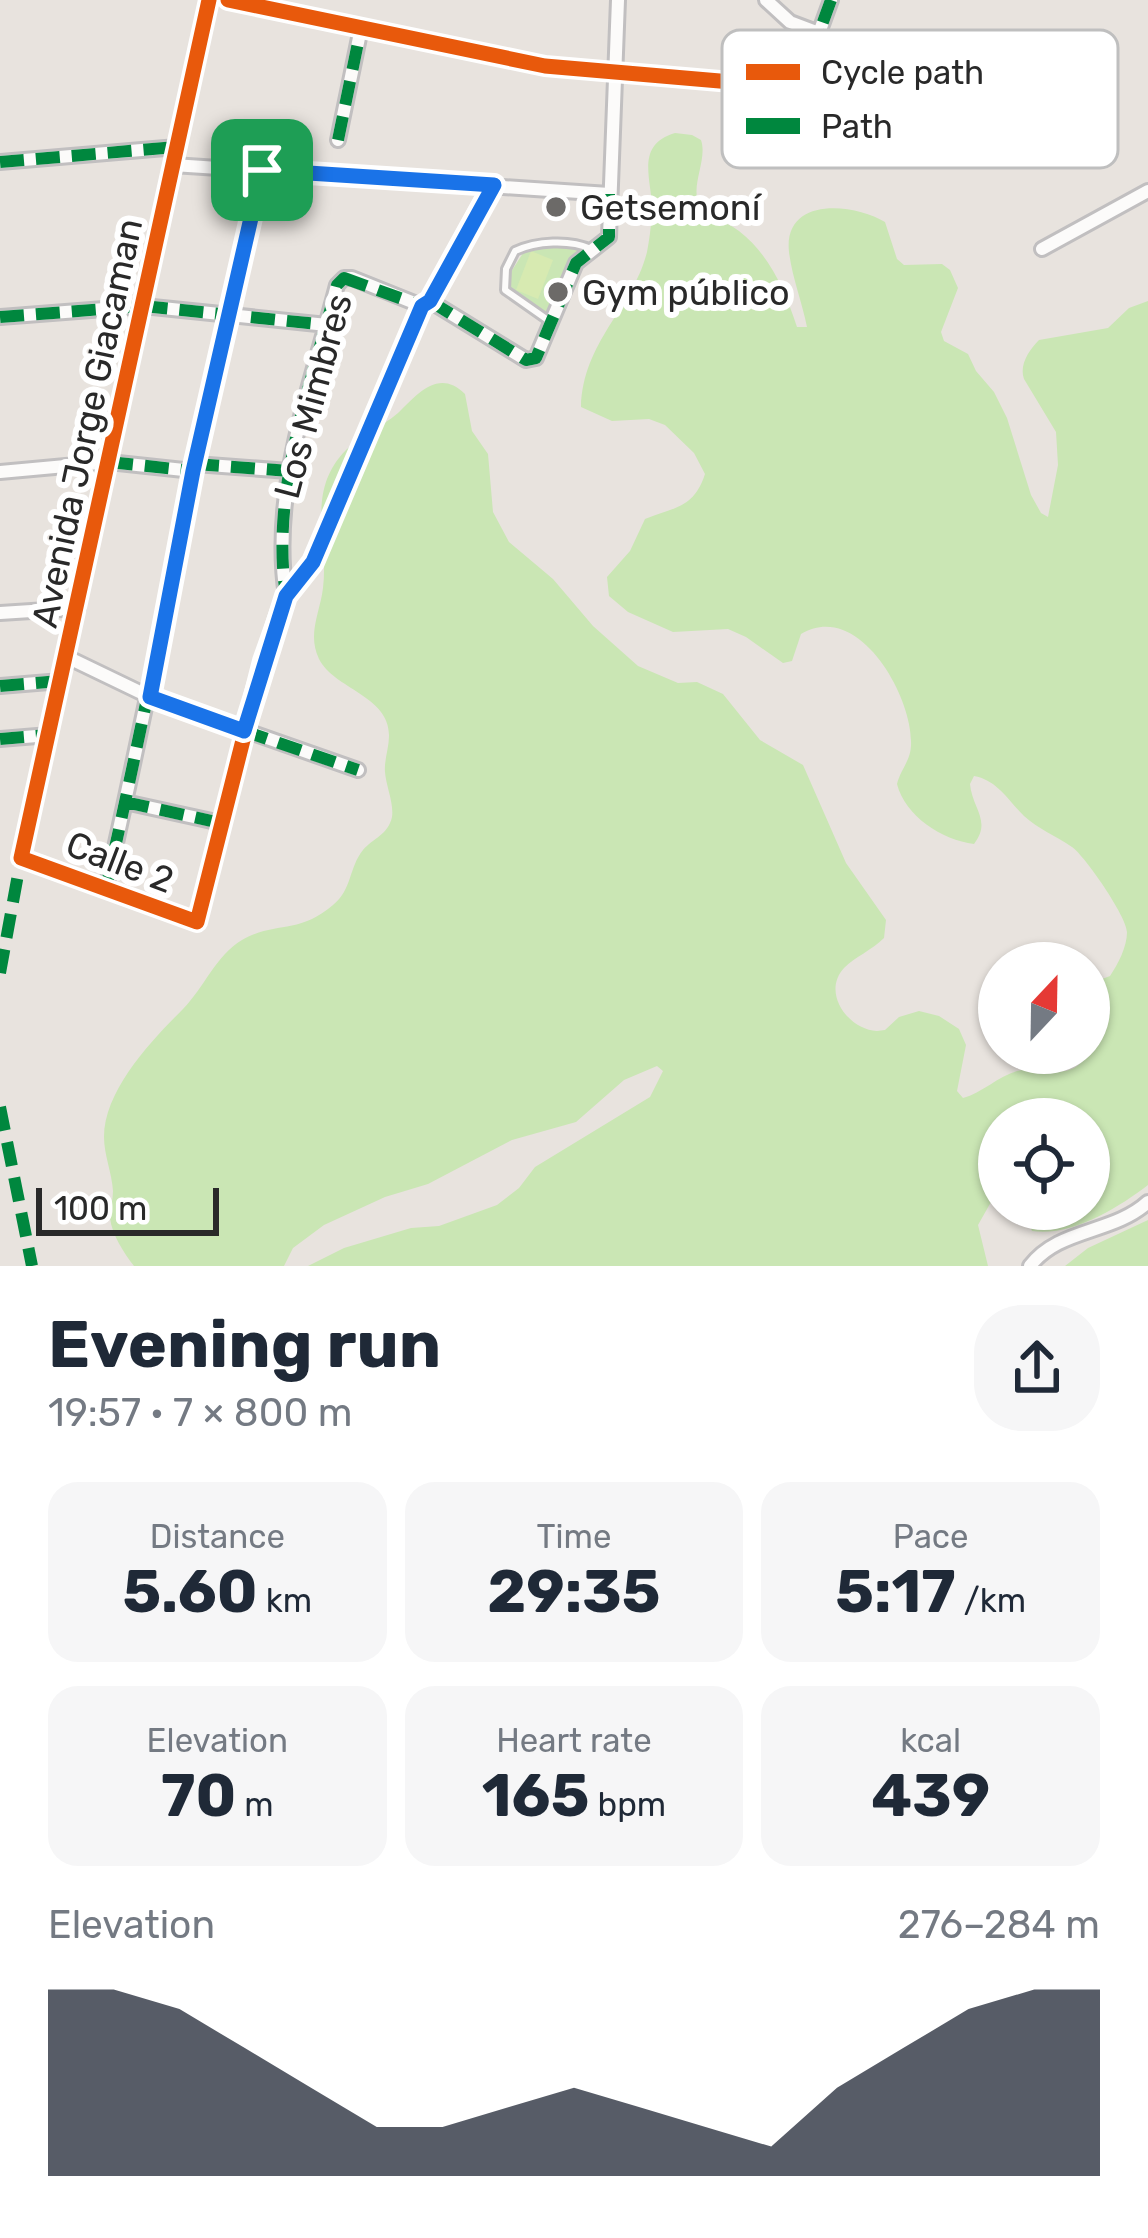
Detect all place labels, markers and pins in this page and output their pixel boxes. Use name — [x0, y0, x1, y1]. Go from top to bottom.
pin — [211, 119, 313, 221]
place label: Getsemoní — [580, 186, 763, 229]
marker: Getsemoní — [543, 194, 569, 220]
place label: Gym público — [582, 271, 790, 314]
marker: Gym público — [545, 279, 571, 305]

